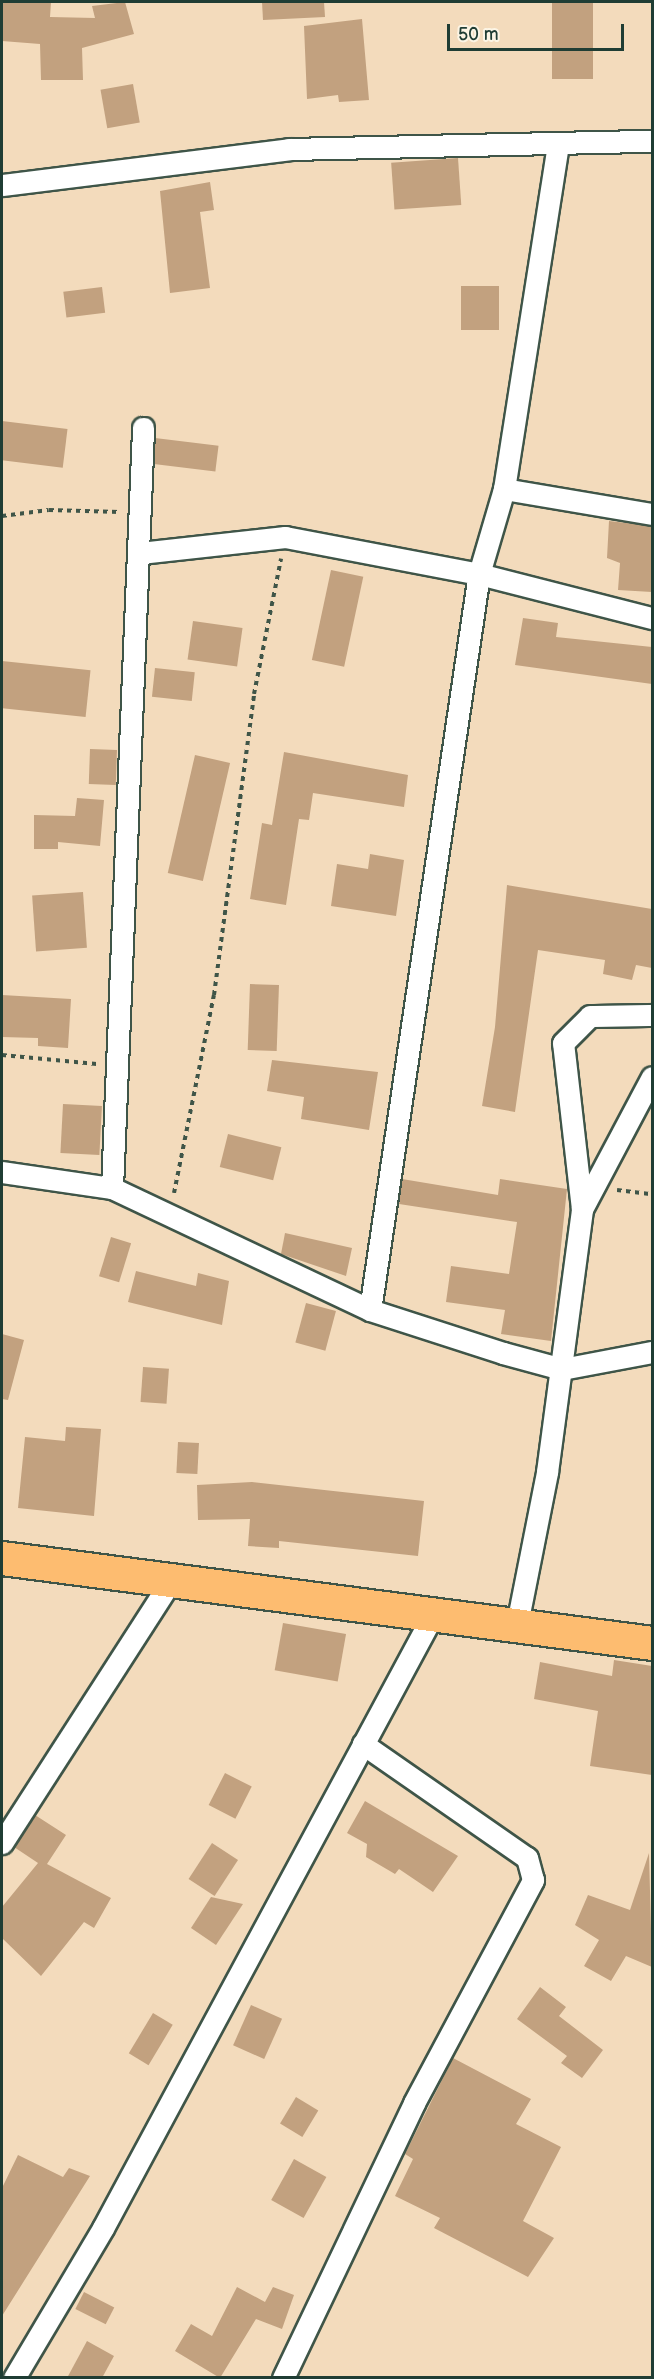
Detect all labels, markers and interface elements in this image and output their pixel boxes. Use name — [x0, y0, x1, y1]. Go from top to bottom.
scale bar — [450, 12, 627, 50]
text: 50 m — [458, 24, 499, 45]

